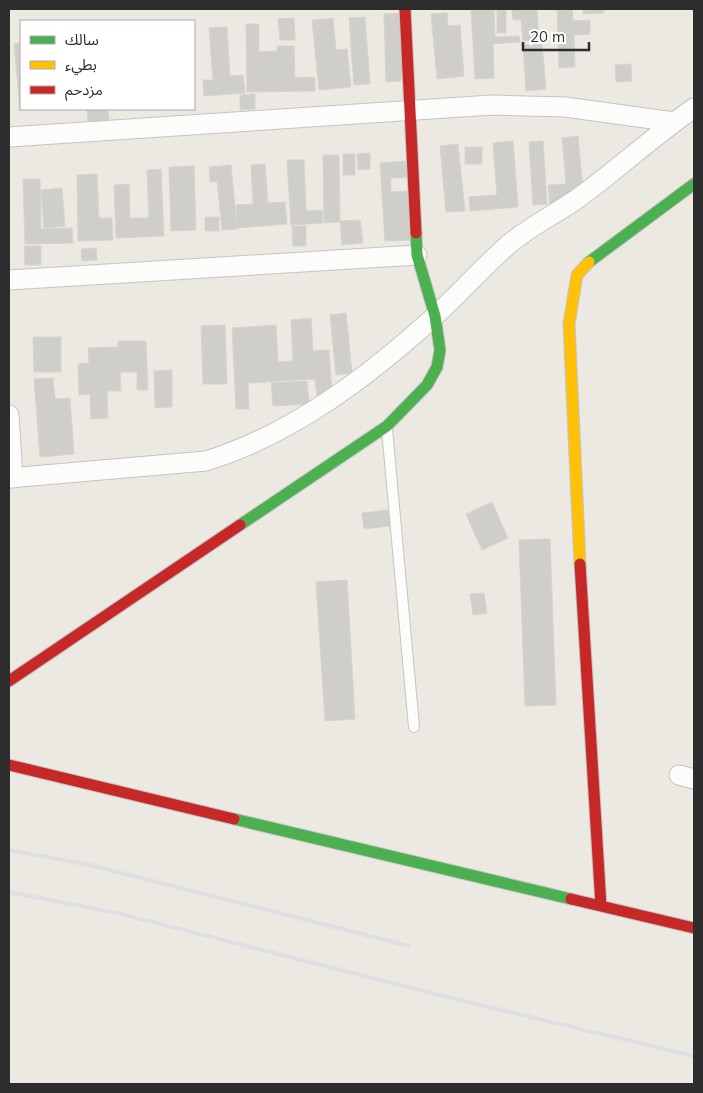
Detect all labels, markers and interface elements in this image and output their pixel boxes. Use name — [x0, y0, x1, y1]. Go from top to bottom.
legend — [20, 20, 195, 110]
scale bar — [523, 20, 589, 52]
text: 20 m — [530, 27, 565, 46]
text: سالك — [65, 30, 99, 49]
text: بطيء — [65, 55, 97, 76]
text: مزدحم — [65, 80, 103, 101]

